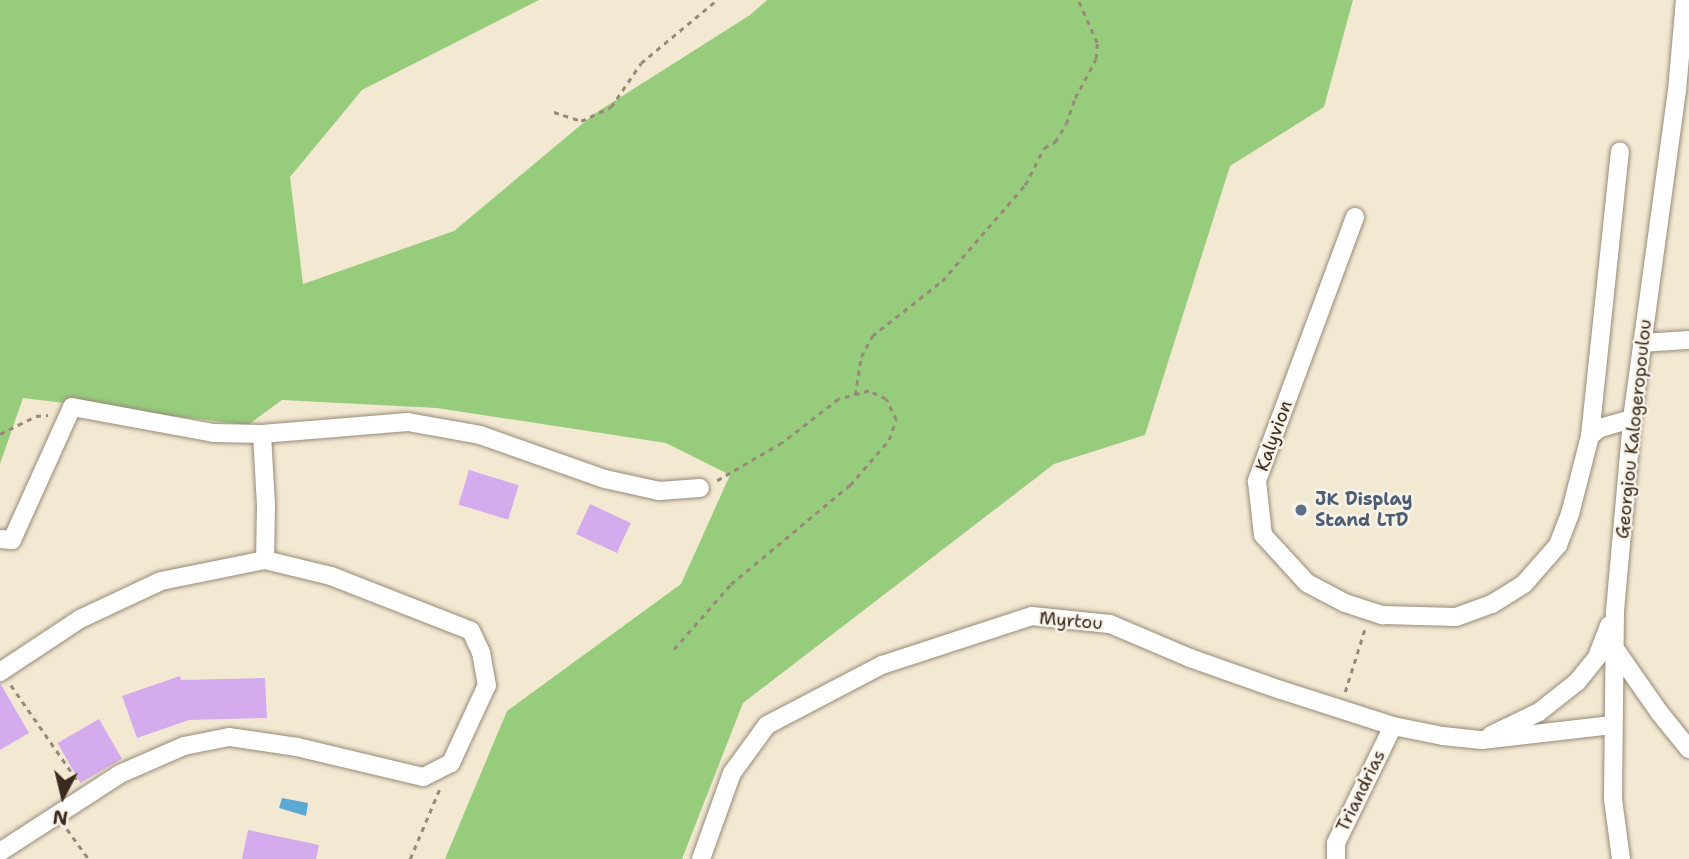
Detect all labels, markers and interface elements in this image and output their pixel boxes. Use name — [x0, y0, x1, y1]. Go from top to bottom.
street label: Georgiou Kalogeropoulou — [1612, 318, 1656, 540]
street label: Kalyvion — [1251, 398, 1297, 474]
place label: JK Display Stand LTD — [1315, 489, 1413, 532]
marker: JK Display Stand LTD — [1293, 502, 1309, 518]
street label: Myrtou — [1038, 607, 1104, 635]
street label: Triandrias — [1332, 747, 1390, 835]
north arrow — [28, 761, 98, 831]
text: N — [51, 804, 69, 831]

